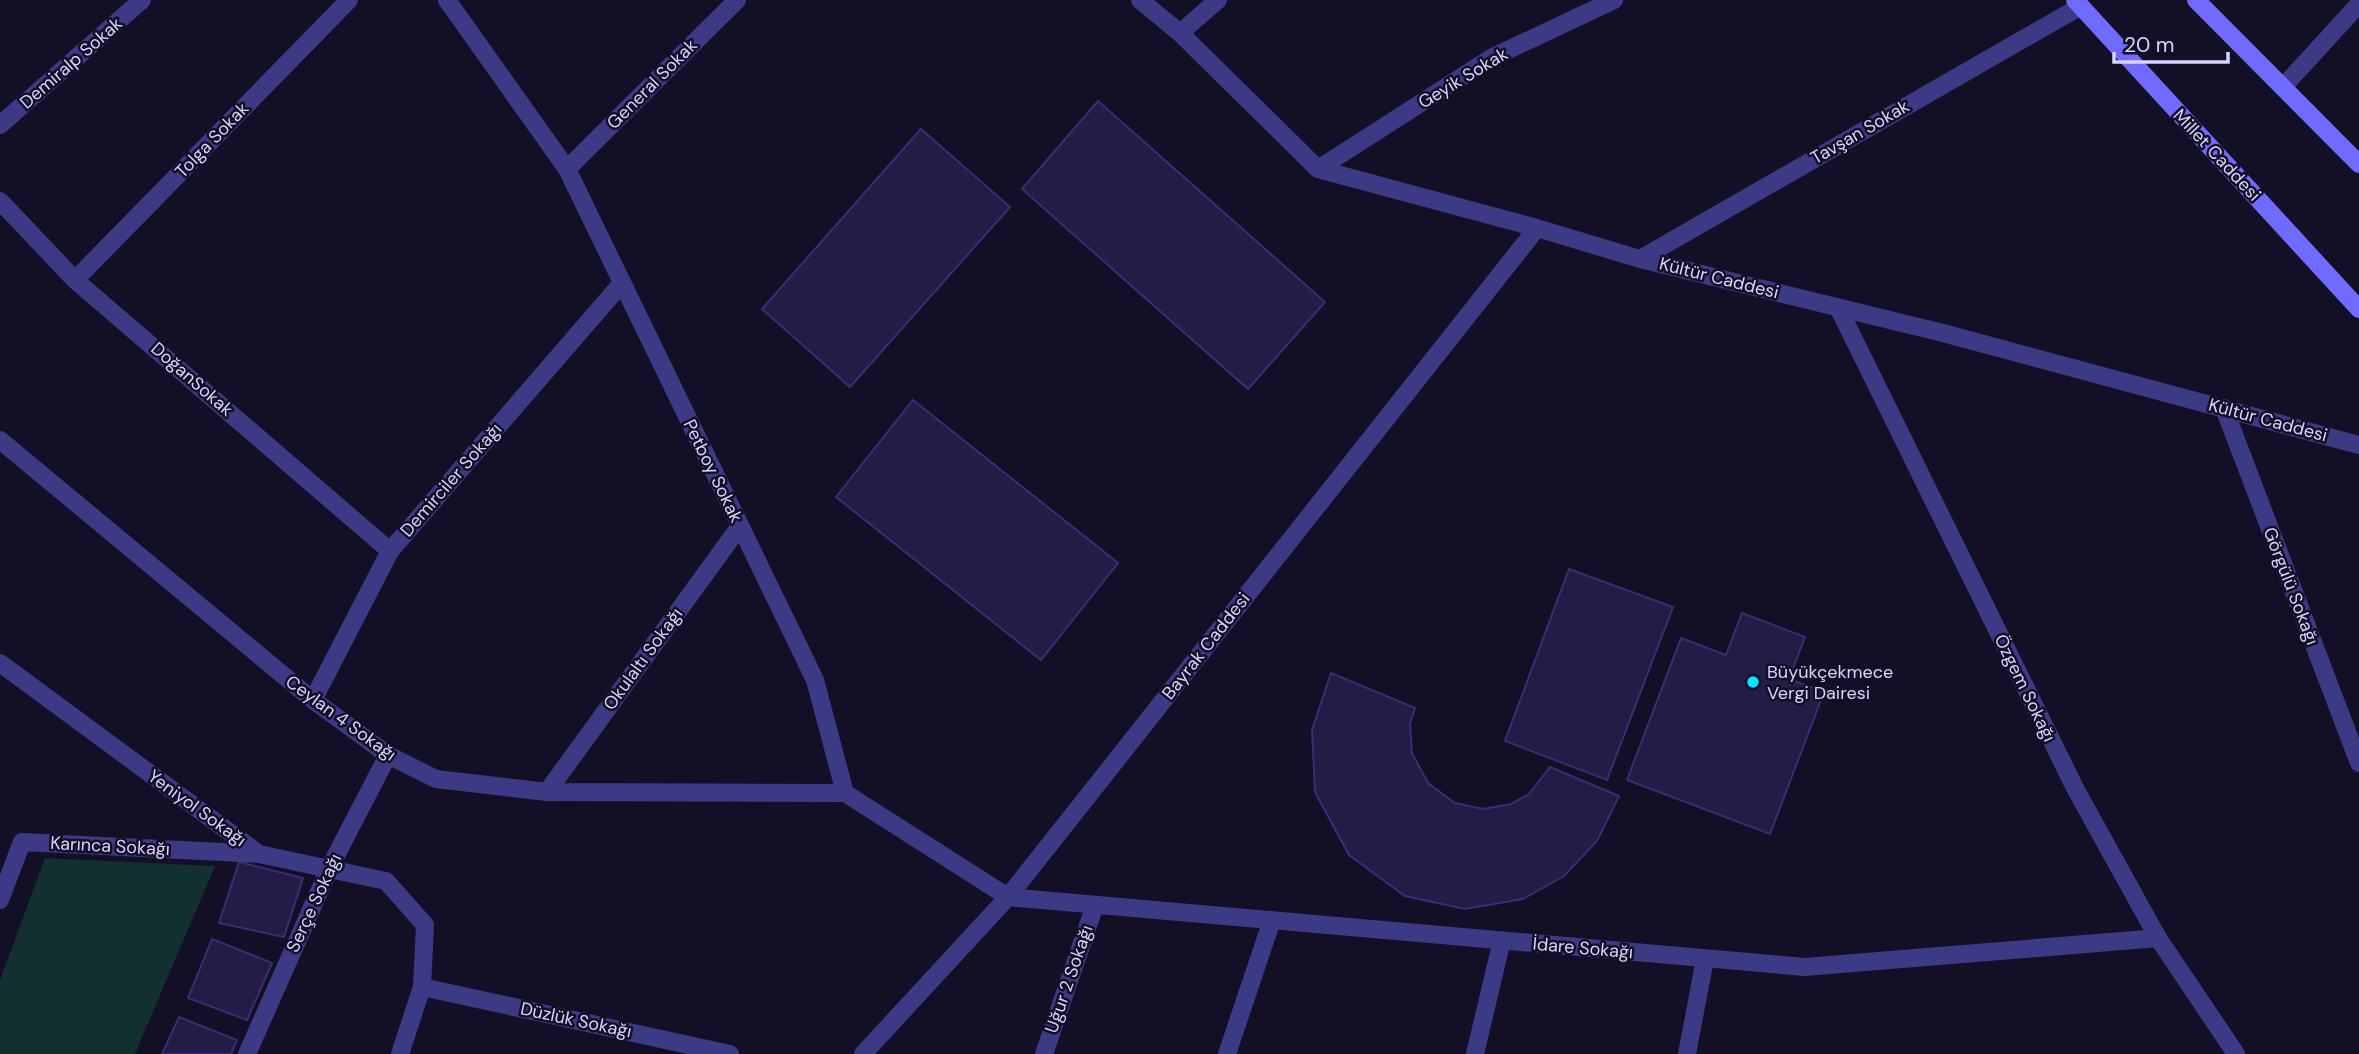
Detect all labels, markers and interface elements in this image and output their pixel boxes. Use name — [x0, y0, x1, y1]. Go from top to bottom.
street label: Demiralp Sokak — [15, 12, 127, 114]
scale bar — [2114, 21, 2228, 65]
text: 20 m — [2124, 31, 2175, 59]
street label: General Sokak — [602, 34, 702, 134]
street label: Geyik Sokak — [1414, 42, 1512, 114]
street label: Tavşan Sokak — [1806, 94, 1914, 170]
street label: Tolga Sokak — [170, 97, 254, 183]
street label: Millet Caddesi — [2168, 104, 2266, 206]
street label: Kültür Caddesi — [1657, 252, 1781, 304]
street label: DoğanSokak — [146, 337, 238, 421]
street label: Kültür Caddesi — [2206, 393, 2330, 447]
street label: Petboy Sokak — [678, 415, 748, 527]
street label: Demirciler Sokağı — [395, 418, 507, 542]
street label: Görgülü Sokağı — [2258, 524, 2324, 648]
street label: Bayrak Caddesi — [1157, 588, 1255, 704]
street label: Okulaltı Sokağı — [598, 603, 688, 715]
street label: Özgem Sokağı — [1989, 630, 2061, 746]
place label: Büyükçekmece Vergi Dairesi — [1767, 660, 1893, 705]
street label: Ceylan 4 Sokağı — [281, 670, 401, 766]
marker: Büyükçekmece Vergi Dairesi — [1745, 674, 1761, 690]
street label: Yeniyol Sokağı — [143, 764, 251, 852]
street label: Karınca Sokağı — [50, 831, 170, 861]
street label: Serçe Sokağı — [281, 850, 347, 956]
street label: Uğur 2 Sokağı — [1039, 922, 1099, 1036]
street label: İdare Sokağı — [1532, 932, 1634, 964]
street label: Düzlük Sokağı — [518, 997, 634, 1043]

